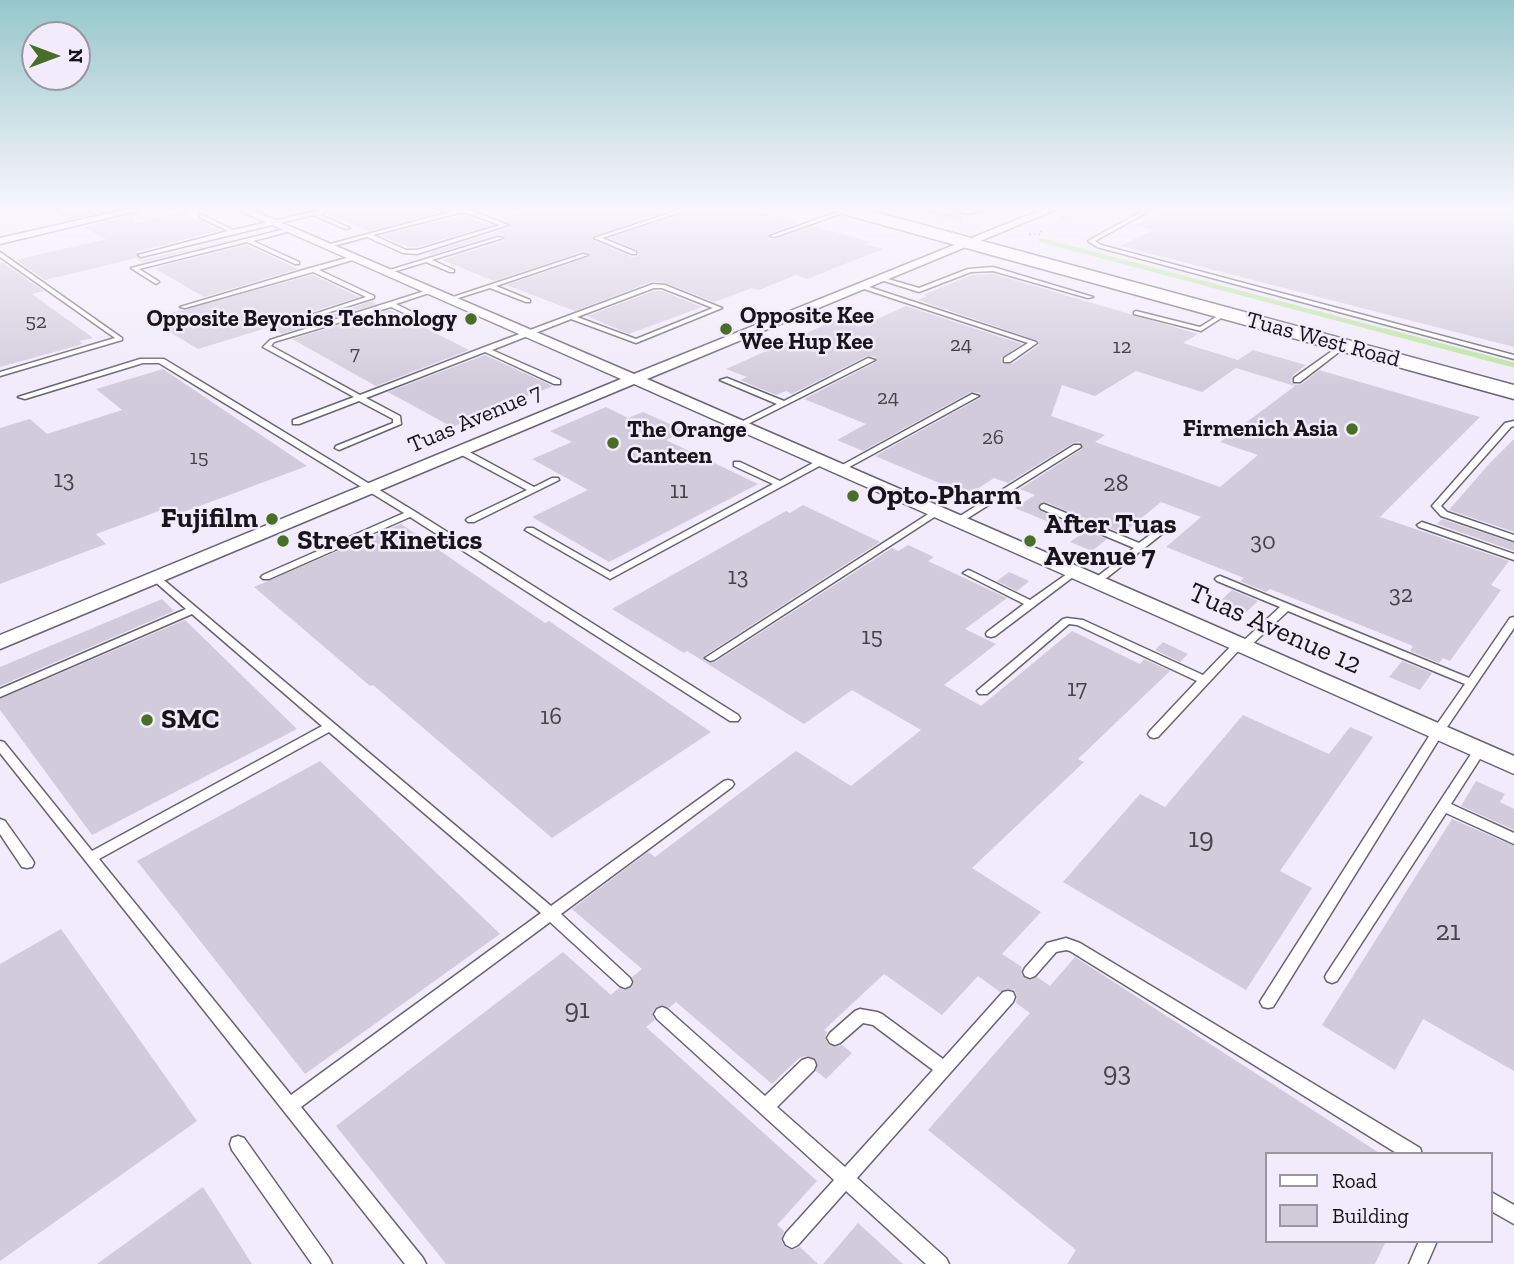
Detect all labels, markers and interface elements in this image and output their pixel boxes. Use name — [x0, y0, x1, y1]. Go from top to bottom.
north arrow — [21, 21, 91, 91]
text: N — [64, 49, 87, 63]
place label: Opposite Kee Wee Hup Kee — [740, 302, 874, 356]
place label: Opposite Beyonics Technology — [146, 305, 457, 333]
street label: Tuas West Road — [1243, 306, 1403, 374]
house number: 52 — [25, 309, 47, 335]
marker: Opposite Beyonics Technology — [463, 311, 479, 327]
marker: Opposite Kee Wee Hup Kee — [718, 321, 734, 337]
house number: 24 — [950, 332, 972, 358]
house number: 12 — [1113, 334, 1131, 360]
house number: 7 — [350, 341, 360, 367]
street label: Tuas Avenue 7 — [404, 378, 546, 460]
house number: 24 — [877, 385, 899, 411]
place label: Firmenich Asia — [1183, 415, 1338, 443]
place label: The Orange Canteen — [627, 416, 747, 470]
marker: Firmenich Asia — [1344, 421, 1360, 437]
house number: 26 — [982, 425, 1004, 451]
marker: The Orange Canteen — [605, 435, 621, 451]
house number: 15 — [190, 445, 208, 471]
house number: 13 — [54, 466, 74, 494]
house number: 28 — [1103, 470, 1129, 498]
house number: 11 — [670, 477, 688, 505]
place label: Opto-Pharm — [867, 479, 1021, 513]
marker: Opto-Pharm — [845, 488, 861, 504]
place label: Fujifilm — [161, 502, 258, 536]
place label: After Tuas Avenue 7 — [1044, 508, 1177, 574]
marker: Fujifilm — [264, 511, 280, 527]
place label: Street Kinetics — [297, 524, 482, 558]
house number: 30 — [1250, 528, 1276, 556]
marker: Street Kinetics — [275, 533, 291, 549]
marker: After Tuas Avenue 7 — [1022, 533, 1038, 549]
house number: 13 — [728, 563, 748, 591]
street label: Tuas Avenue 12 — [1183, 576, 1367, 682]
house number: 32 — [1389, 581, 1413, 609]
house number: 15 — [861, 623, 883, 651]
house number: 17 — [1067, 675, 1087, 703]
place label: SMC — [161, 703, 220, 737]
house number: 16 — [540, 703, 562, 731]
marker: SMC — [139, 712, 155, 728]
house number: 19 — [1188, 822, 1214, 856]
house number: 21 — [1435, 915, 1461, 949]
house number: 91 — [564, 993, 590, 1027]
house number: 93 — [1103, 1056, 1131, 1090]
legend — [1266, 1152, 1493, 1243]
text: Road — [1332, 1168, 1377, 1193]
text: Building — [1332, 1203, 1409, 1228]

